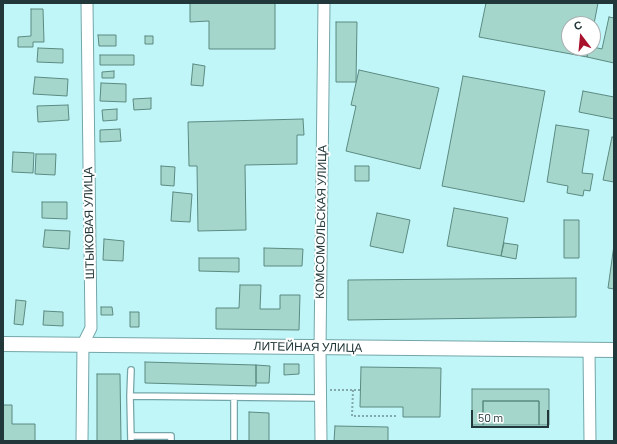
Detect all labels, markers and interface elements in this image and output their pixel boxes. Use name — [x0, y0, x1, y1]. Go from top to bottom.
north arrow — [561, 16, 601, 56]
text: С — [572, 18, 583, 32]
street label: КОМСОМОЛЬСКАЯ УЛИЦА — [312, 145, 330, 299]
street label: ШТЫКОВАЯ УЛИЦА — [81, 167, 97, 279]
street label: ЛИТЕЙНАЯ УЛИЦА — [253, 339, 363, 355]
scale bar — [473, 402, 551, 428]
text: 50 m — [478, 410, 503, 424]

